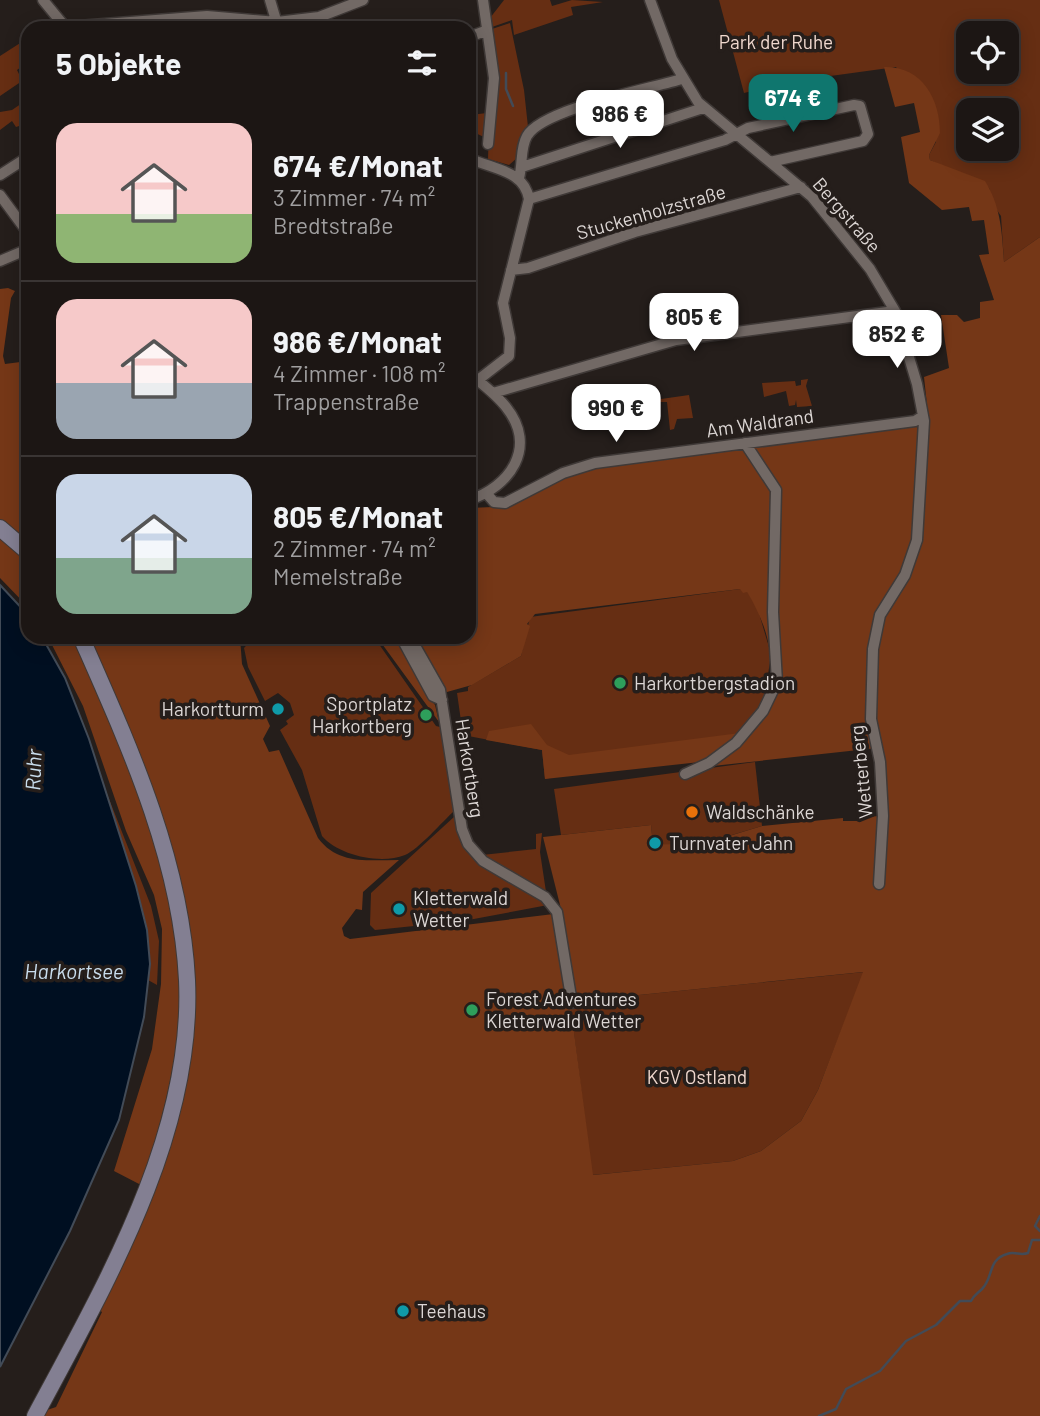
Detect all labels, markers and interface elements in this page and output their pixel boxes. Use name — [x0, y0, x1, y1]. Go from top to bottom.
map controls — [956, 21, 1019, 161]
button: locate — [956, 21, 1019, 84]
park label: Park der Ruhe — [719, 30, 833, 53]
icon: filters — [403, 44, 441, 82]
text: 5 Objekte — [56, 45, 181, 81]
pin: 674 € — [744, 74, 842, 134]
text: 674 € — [765, 83, 821, 111]
pin: 986 € — [571, 90, 669, 150]
button: layers — [956, 98, 1019, 161]
text: 986 € — [592, 99, 648, 127]
text: 674 €/Monat — [273, 147, 443, 183]
icon: home — [112, 151, 196, 235]
street label: Bergstraße — [808, 172, 886, 257]
street label: Stuckenholzstraße — [574, 179, 728, 244]
text: 3 Zimmer · 74 m² — [273, 183, 435, 211]
text: Bredtstraße — [273, 211, 393, 239]
pin: 805 € — [645, 294, 743, 353]
text: 805 € — [665, 302, 723, 330]
pin: 852 € — [848, 310, 946, 370]
text: 852 € — [869, 319, 925, 347]
text: 986 €/Monat — [273, 323, 442, 359]
icon: home — [112, 327, 196, 411]
text: 4 Zimmer · 108 m² — [273, 359, 445, 387]
pin: 990 € — [567, 384, 665, 444]
text: Trappenstraße — [273, 387, 419, 415]
text: 990 € — [588, 393, 644, 421]
street label: Am Waldrand — [705, 404, 815, 441]
text: 805 €/Monat — [273, 498, 443, 534]
icon: home — [112, 502, 196, 586]
text: 2 Zimmer · 74 m² — [273, 534, 436, 562]
text: Memelstraße — [273, 562, 403, 590]
place label: Harkortbergstadion — [634, 671, 795, 694]
marker: Harkortbergstadion — [612, 675, 628, 691]
place label: Sportplatz Harkortberg — [312, 692, 412, 737]
place label: Harkortturm — [162, 697, 264, 720]
marker: Harkortturm — [270, 701, 286, 717]
marker: Sportplatz Harkortberg — [418, 707, 434, 723]
street label: Harkortberg — [451, 717, 490, 819]
street label: Wetterberg — [844, 724, 877, 820]
water label: Ruhr — [19, 748, 46, 791]
place label: Waldschänke — [706, 800, 815, 823]
marker: Waldschänke — [684, 804, 700, 820]
place label: Turnvater Jahn — [669, 831, 793, 854]
marker: Turnvater Jahn — [647, 835, 663, 851]
place label: Kletterwald Wetter — [413, 886, 508, 931]
marker: Kletterwald Wetter — [391, 901, 407, 917]
water label: Harkortsee — [24, 958, 124, 983]
place label: Forest Adventures Kletterwald Wetter — [486, 987, 641, 1032]
marker: Forest Adventures Kletterwald Wetter — [464, 1002, 480, 1018]
park label: KGV Ostland — [647, 1065, 747, 1088]
place label: Teehaus — [417, 1299, 486, 1322]
marker: Teehaus — [395, 1303, 411, 1319]

